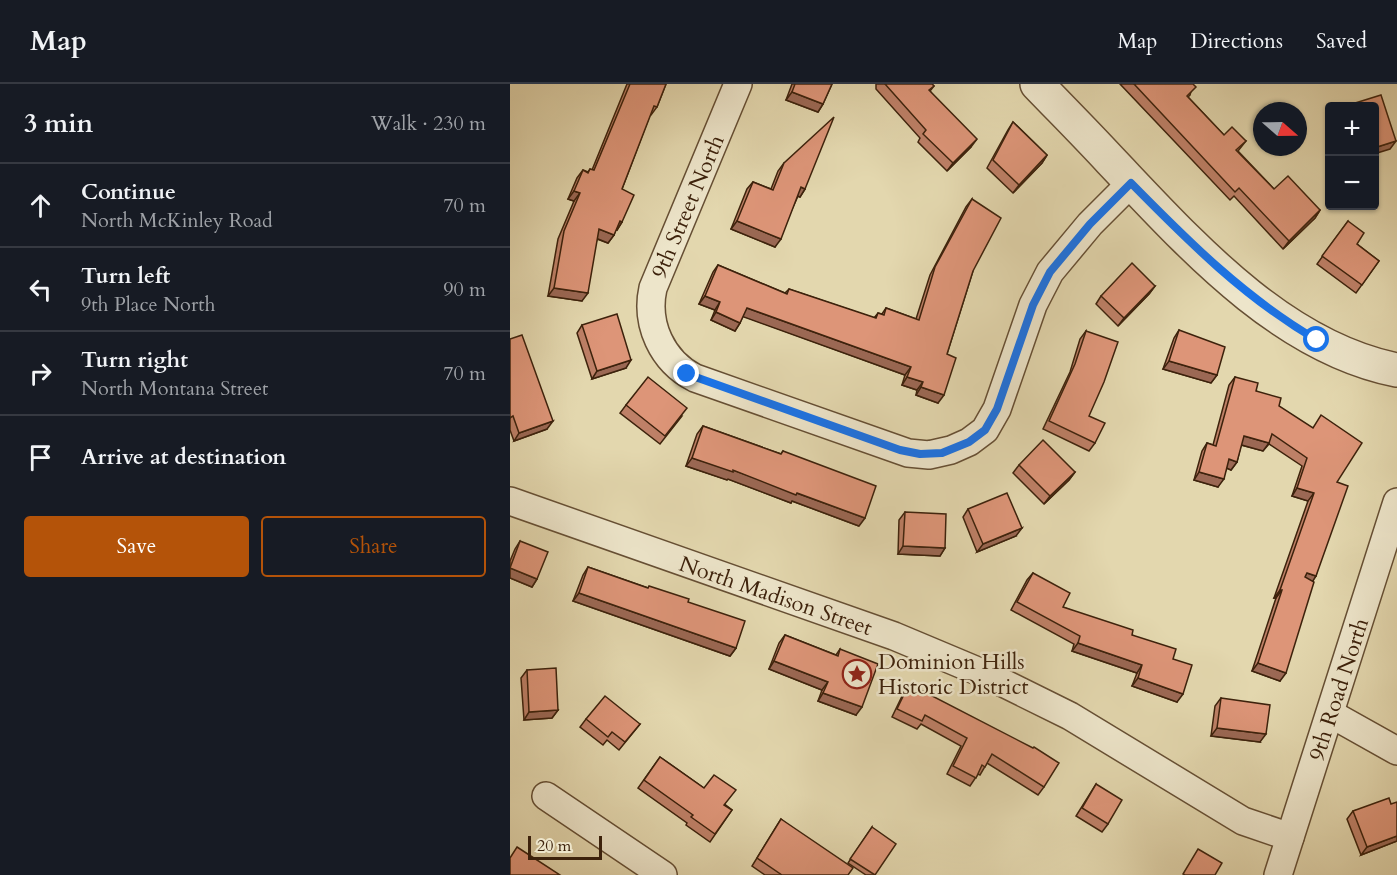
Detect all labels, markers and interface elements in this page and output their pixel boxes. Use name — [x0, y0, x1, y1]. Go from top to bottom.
text: Map — [30, 22, 87, 60]
text: Map — [1117, 27, 1157, 56]
text: Directions — [1190, 27, 1283, 56]
text: Saved — [1316, 27, 1367, 56]
north arrow — [1253, 102, 1307, 156]
map controls — [1325, 102, 1379, 210]
button: + — [1325, 102, 1379, 156]
text: 3 min — [24, 106, 93, 141]
text: Walk · 230 m — [371, 110, 486, 137]
street label: 9th Street North — [644, 130, 732, 283]
button: − — [1325, 156, 1379, 210]
text: Continue — [81, 177, 176, 207]
icon: ahead — [24, 189, 57, 222]
text: 70 m — [443, 192, 486, 219]
text: North McKinley Road — [81, 207, 273, 234]
text: Turn left — [81, 261, 170, 291]
icon: left — [24, 273, 57, 306]
text: 90 m — [443, 276, 486, 303]
text: 9th Place North — [81, 291, 216, 318]
route start — [1303, 326, 1329, 352]
text: Turn right — [81, 345, 188, 375]
icon: right — [24, 357, 57, 390]
text: 70 m — [443, 360, 486, 387]
route end — [673, 360, 699, 386]
text: North Montana Street — [81, 375, 268, 402]
icon: arrive — [24, 441, 57, 474]
text: Arrive at destination — [81, 442, 286, 472]
button: Save — [24, 516, 249, 577]
button: Share — [261, 516, 486, 577]
street label: North Madison Street — [675, 549, 876, 643]
street label: 9th Road North — [1302, 614, 1376, 764]
place label: Dominion Hills Historic District — [878, 647, 1029, 702]
place icon: Dominion Hills Historic District — [841, 658, 873, 690]
scale bar — [528, 833, 602, 860]
text: 20 m — [537, 835, 571, 857]

